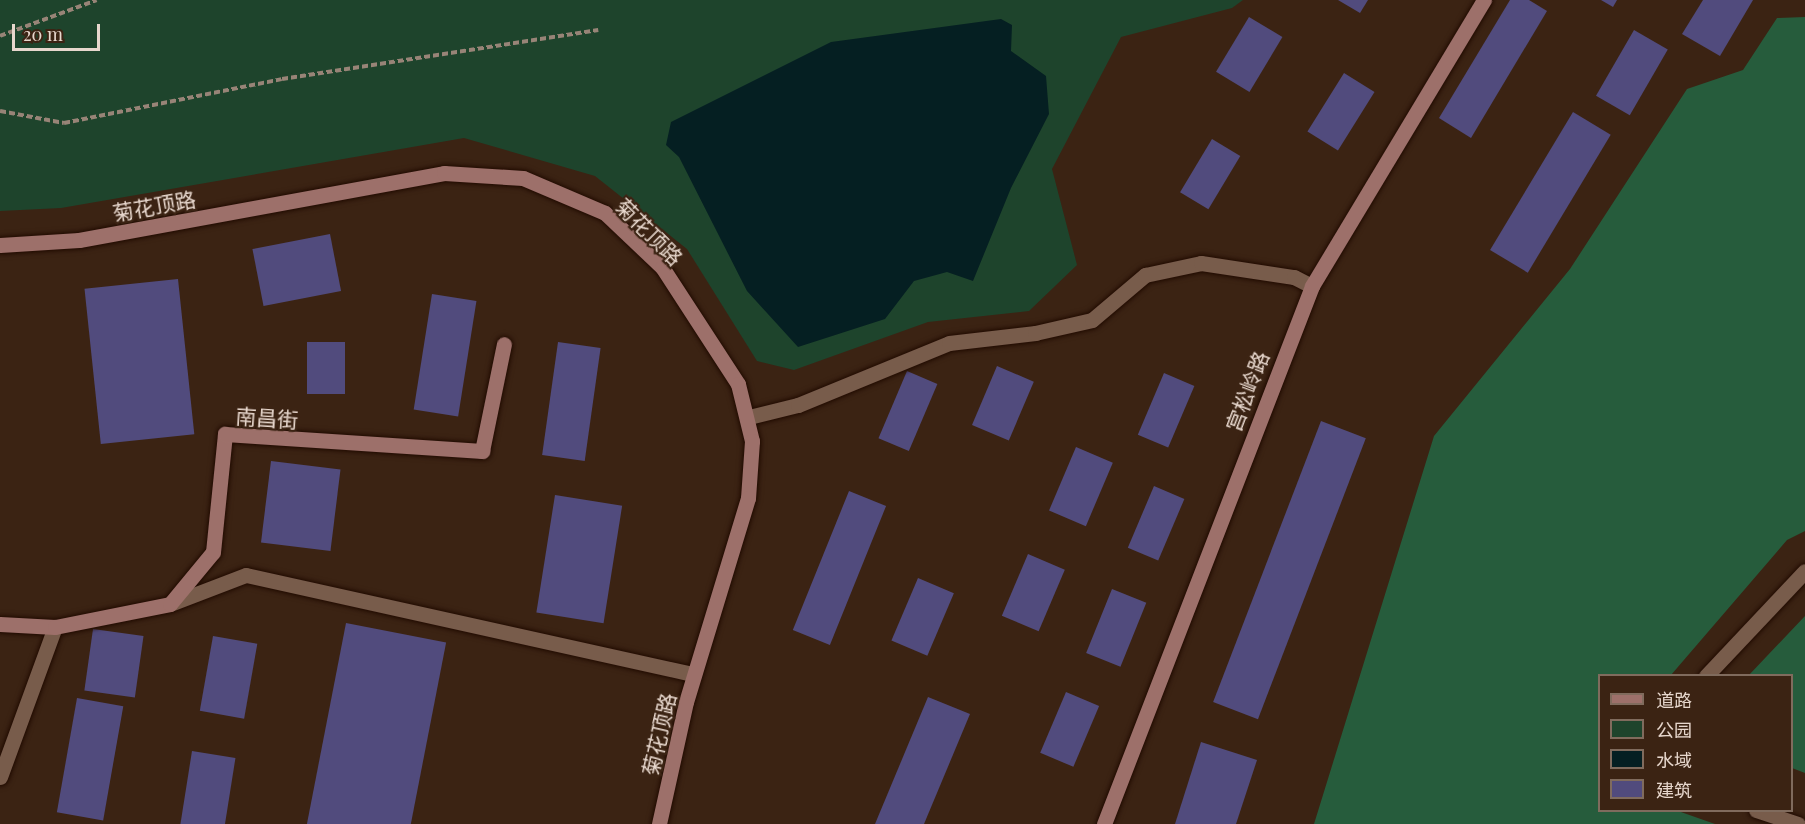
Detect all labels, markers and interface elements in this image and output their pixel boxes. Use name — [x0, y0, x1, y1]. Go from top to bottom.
scale bar — [15, 12, 104, 50]
text: 20 m — [23, 22, 63, 46]
street label: 菊花顶路 — [110, 185, 198, 225]
street label: 菊花顶路 — [611, 192, 689, 270]
street label: 宫松岭路 — [1219, 347, 1273, 435]
street label: 南昌街 — [235, 402, 299, 432]
legend — [1598, 674, 1793, 812]
text: 道路 — [1656, 688, 1692, 712]
street label: 菊花顶路 — [636, 690, 680, 778]
text: 公园 — [1656, 718, 1692, 742]
text: 水域 — [1656, 748, 1692, 772]
text: 建筑 — [1656, 778, 1692, 802]

